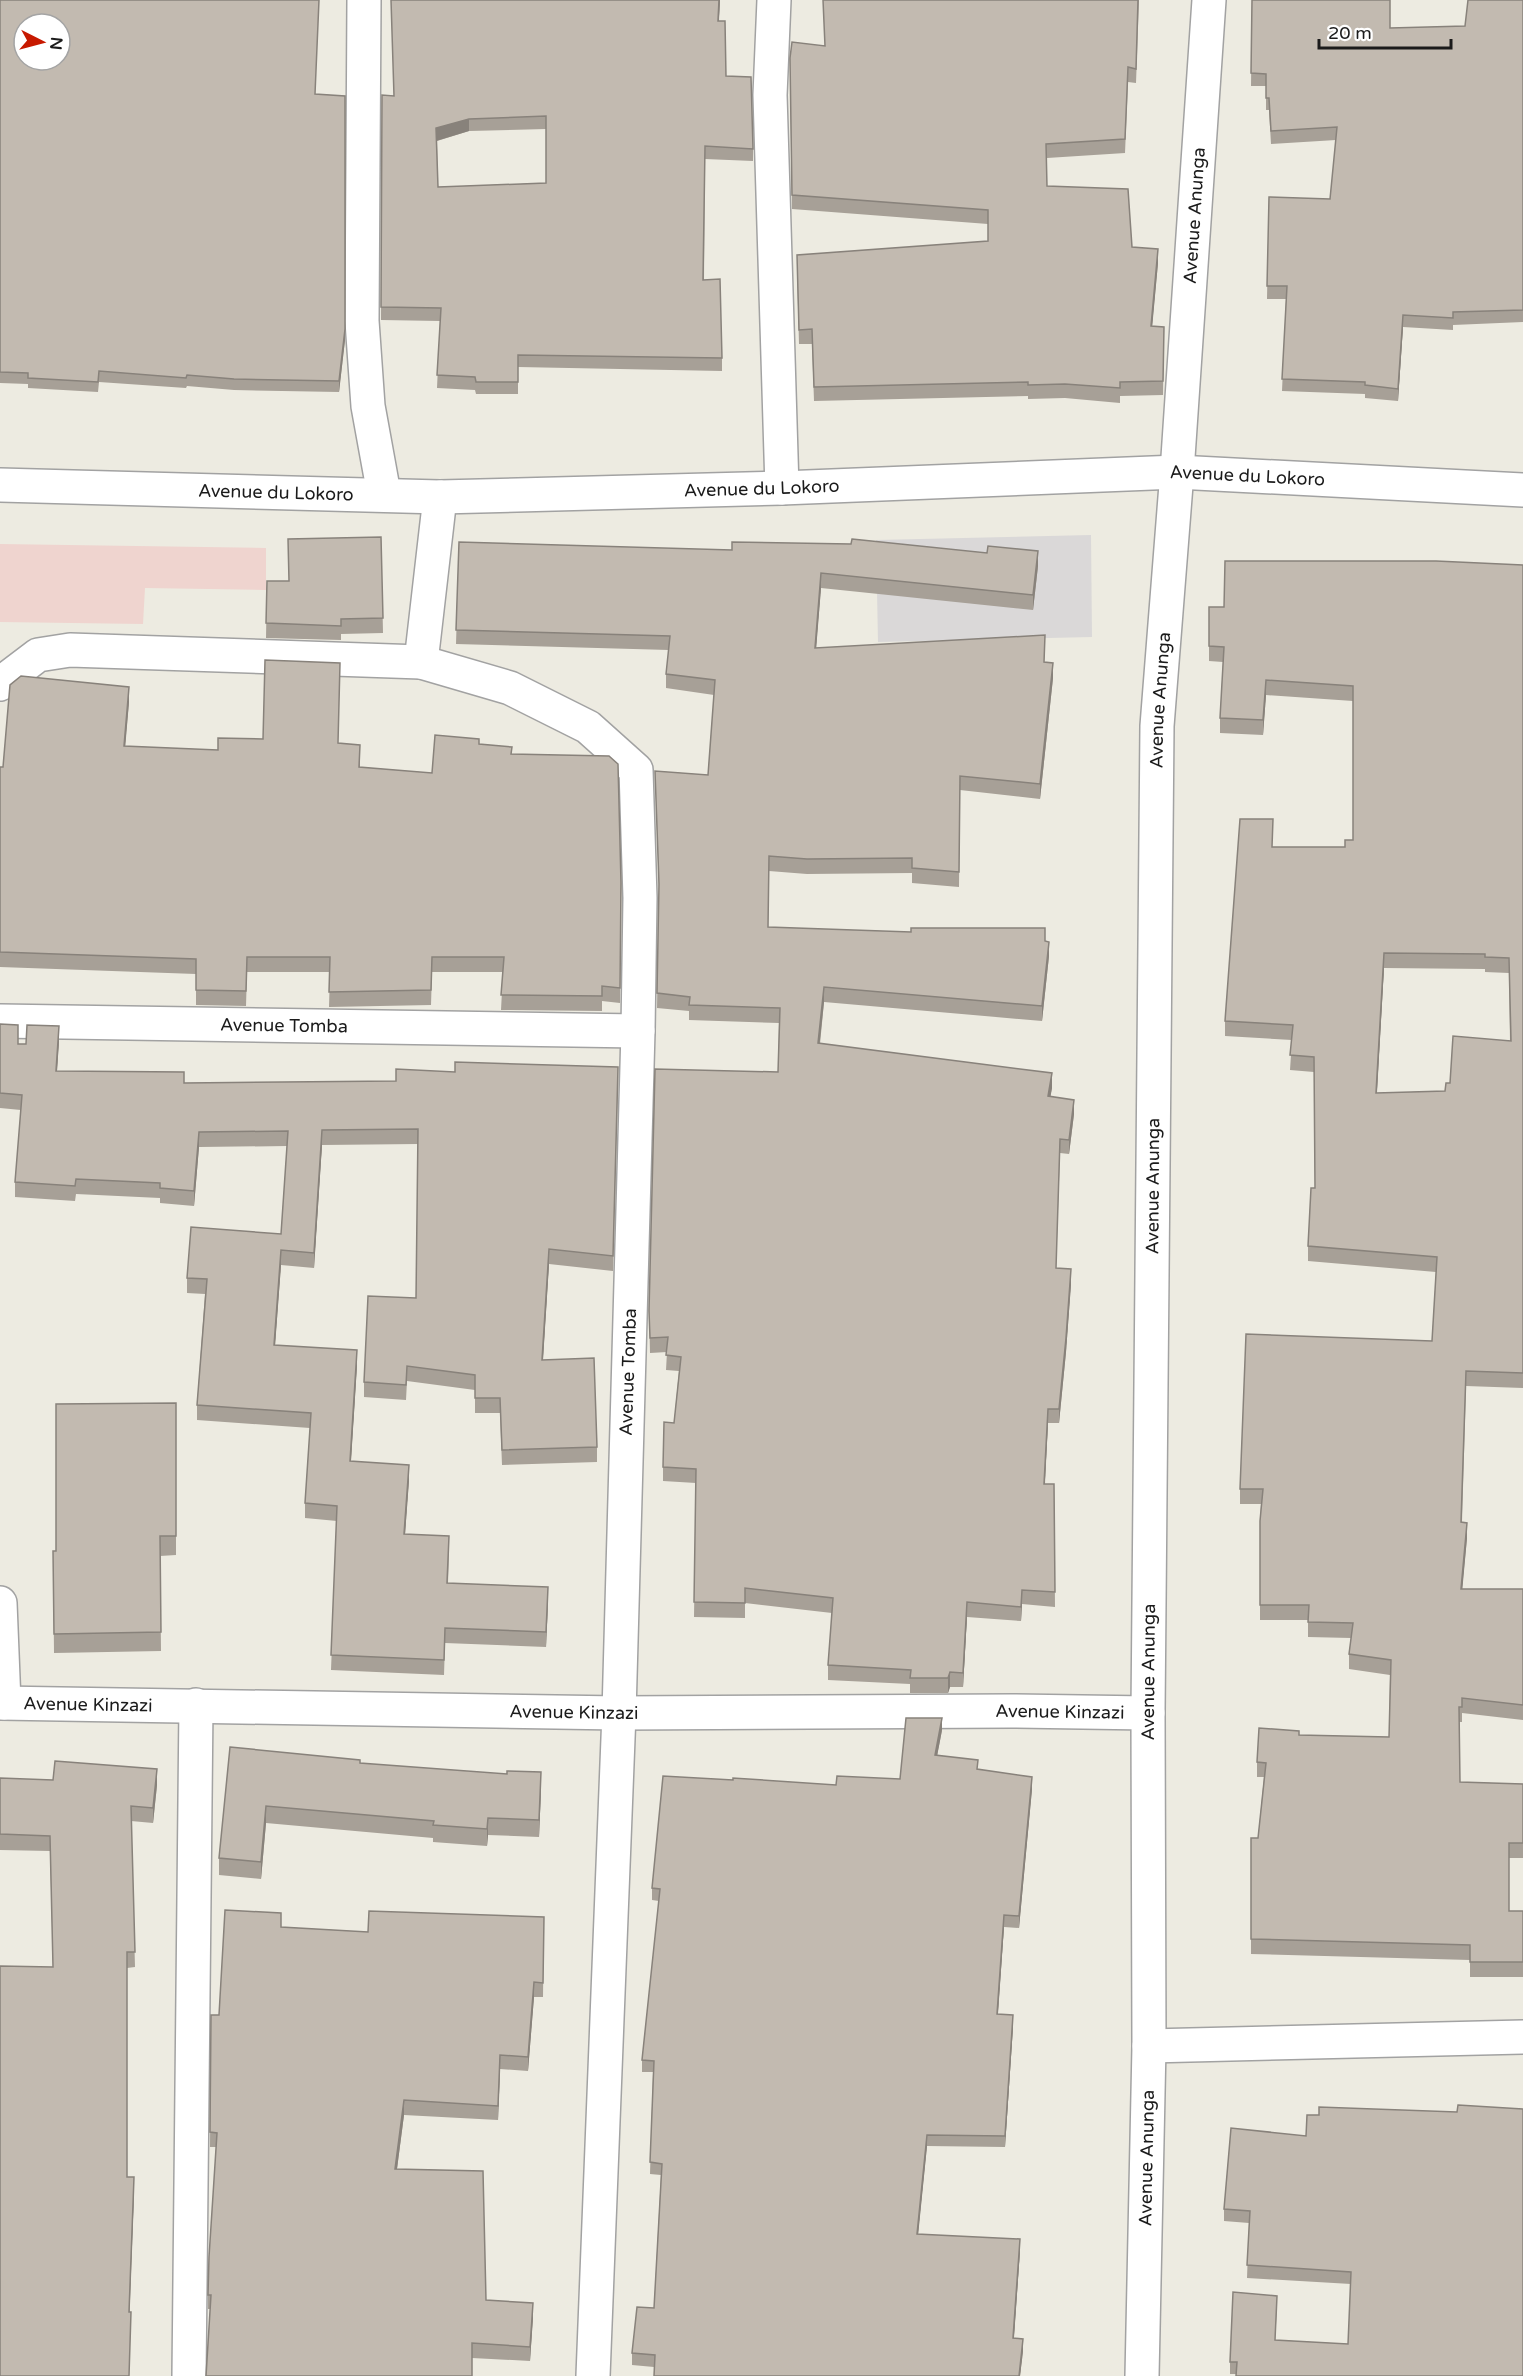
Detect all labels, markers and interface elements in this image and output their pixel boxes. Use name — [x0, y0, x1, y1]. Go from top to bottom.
north arrow — [12, 12, 72, 72]
scale bar — [1319, 12, 1451, 50]
text: 20 m — [1328, 22, 1372, 44]
text: N — [45, 36, 67, 51]
street label: Avenue Anunga — [1179, 147, 1210, 284]
street label: Avenue du Lokoro — [1169, 461, 1326, 491]
street label: Avenue du Lokoro — [684, 475, 840, 502]
street label: Avenue du Lokoro — [198, 479, 354, 506]
street label: Avenue Anunga — [1146, 631, 1175, 769]
street label: Avenue Tomba — [220, 1013, 348, 1037]
street label: Avenue Anunga — [1141, 1118, 1164, 1255]
street label: Avenue Tomba — [615, 1308, 641, 1436]
street label: Avenue Anunga — [1137, 1604, 1160, 1741]
street label: Avenue Kinzazi — [23, 1692, 153, 1716]
street label: Avenue Kinzazi — [509, 1700, 639, 1724]
street label: Avenue Kinzazi — [995, 1700, 1125, 1724]
street label: Avenue Anunga — [1134, 2089, 1159, 2227]

